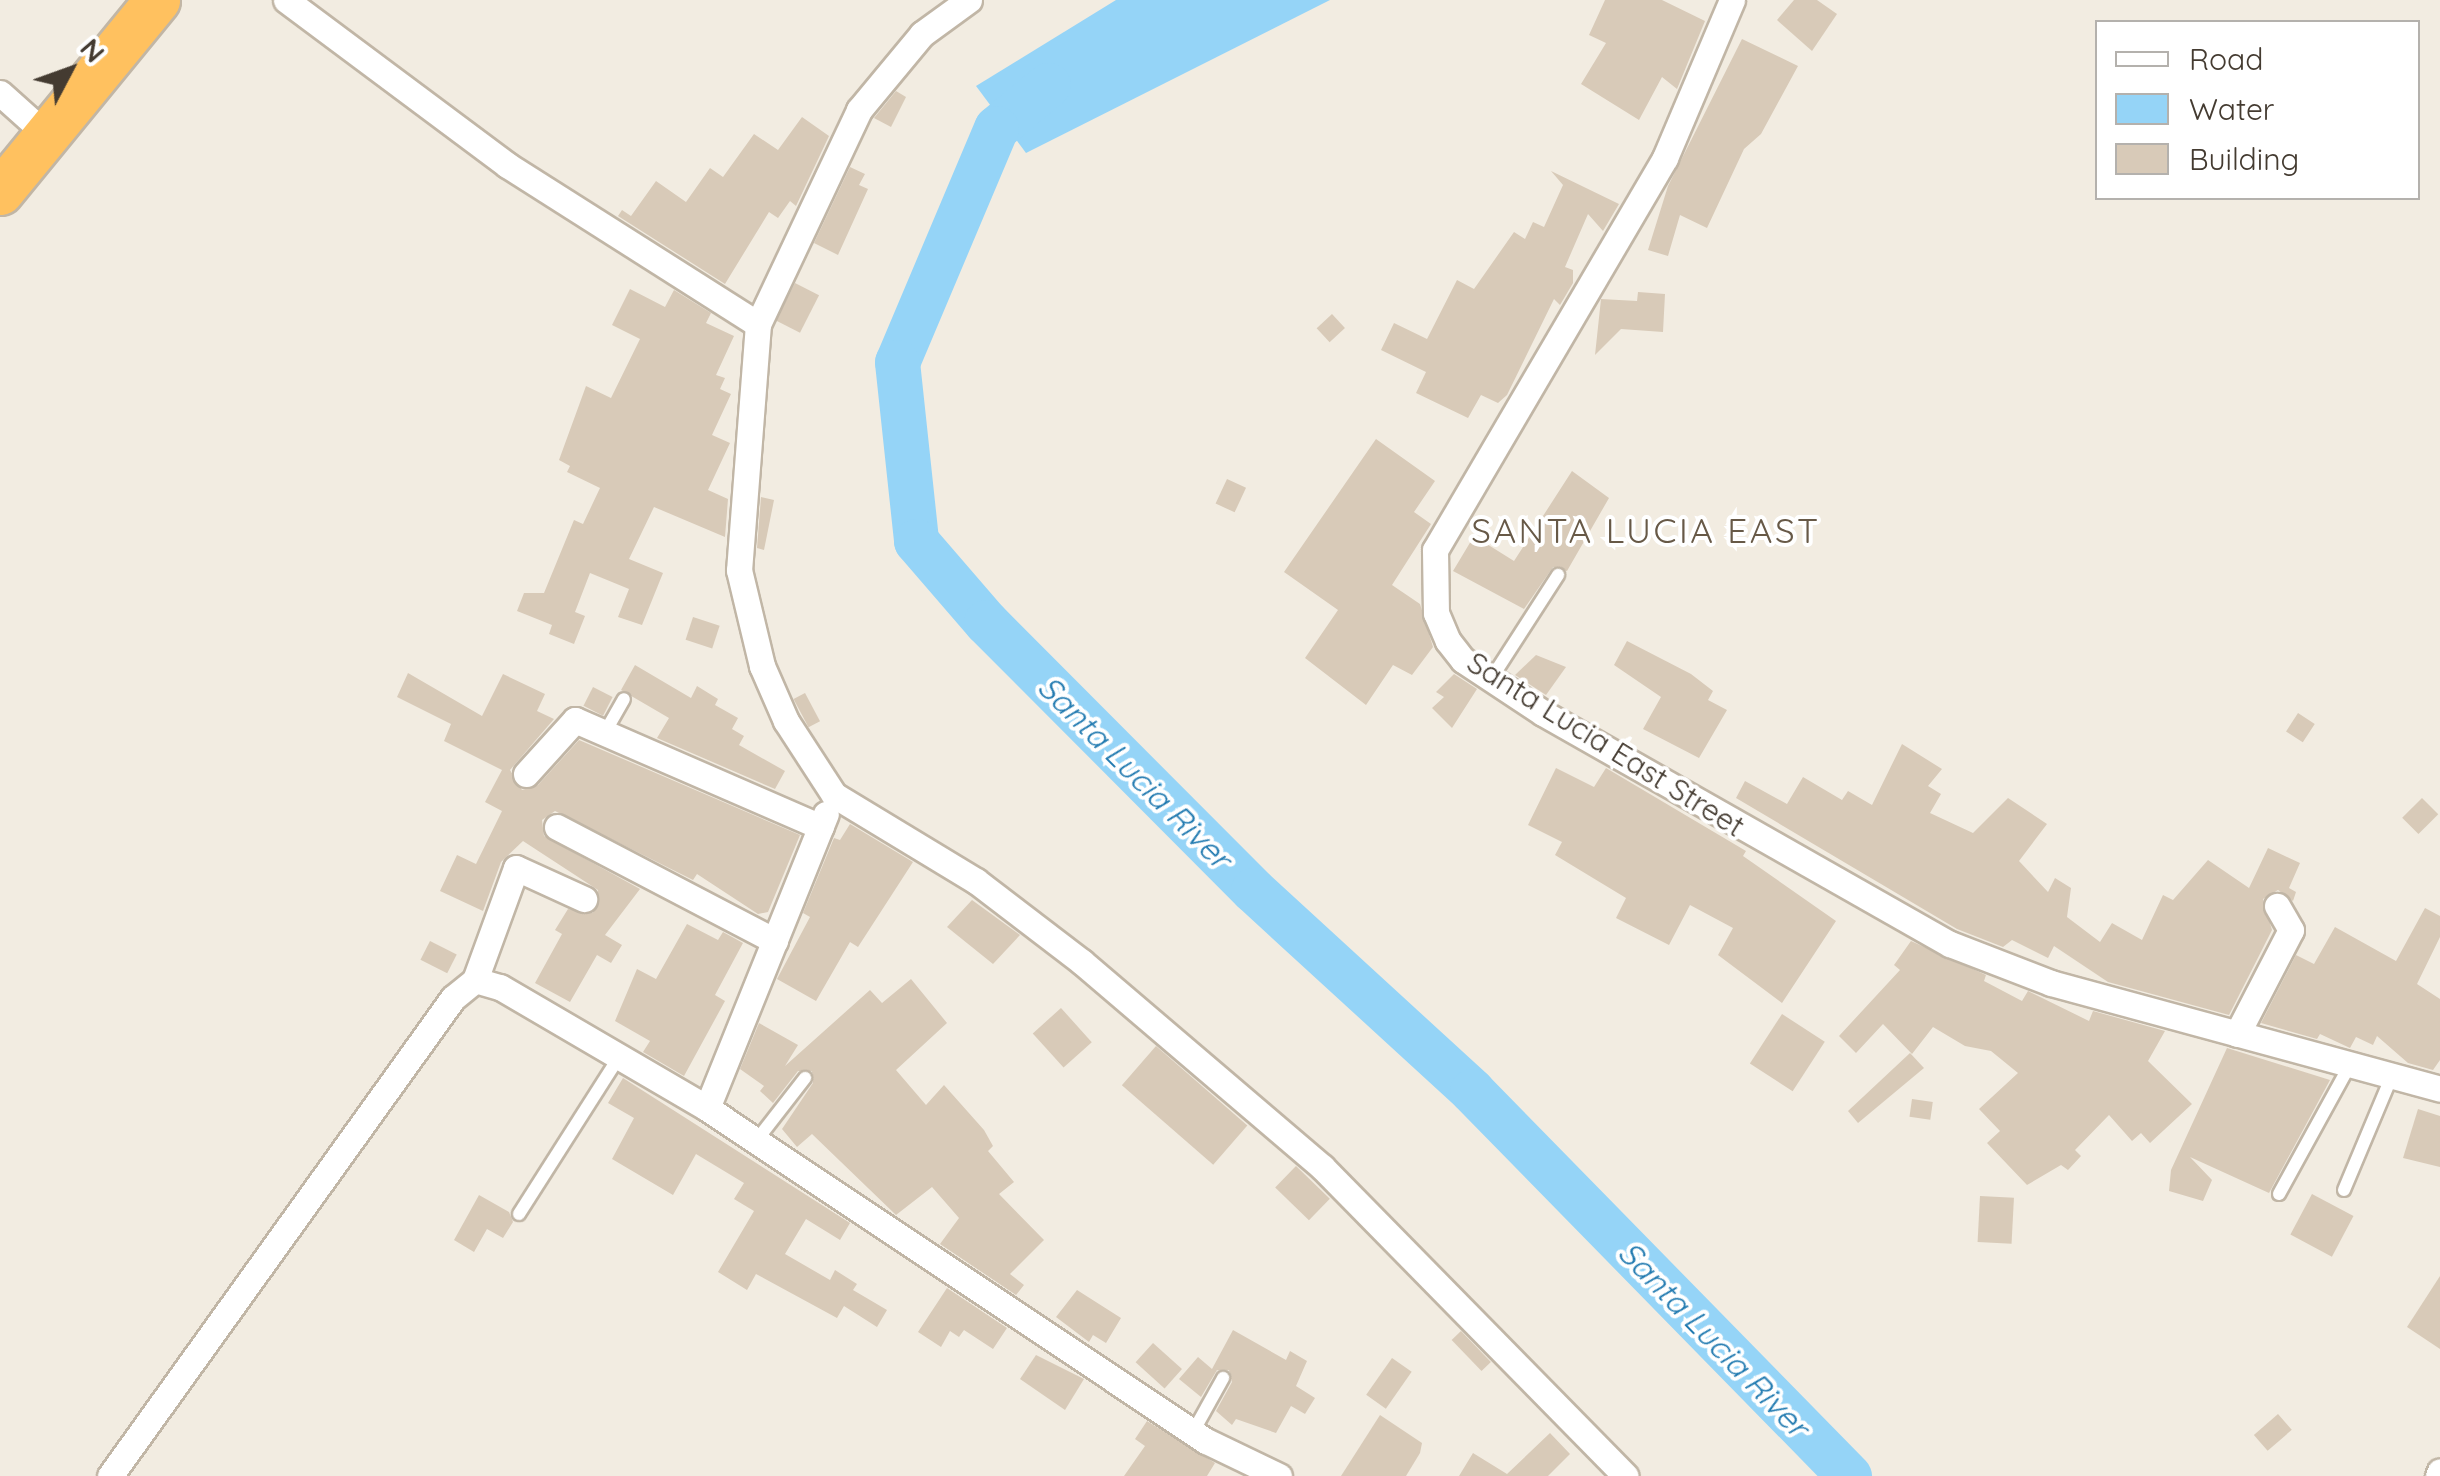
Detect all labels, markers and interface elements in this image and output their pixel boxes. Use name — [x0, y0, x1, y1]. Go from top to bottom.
north arrow — [20, 20, 120, 120]
legend — [2095, 20, 2420, 200]
text: N — [73, 31, 113, 69]
text: Road — [2189, 40, 2263, 78]
text: Water — [2189, 90, 2274, 128]
text: Building — [2189, 140, 2299, 178]
district label: SANTA LUCIA EAST — [1471, 509, 1821, 551]
street label: Santa Lucia East Street — [1461, 644, 1751, 844]
water label: Santa Lucia River — [1031, 668, 1239, 876]
water label: Santa Lucia River — [1611, 1233, 1817, 1445]

